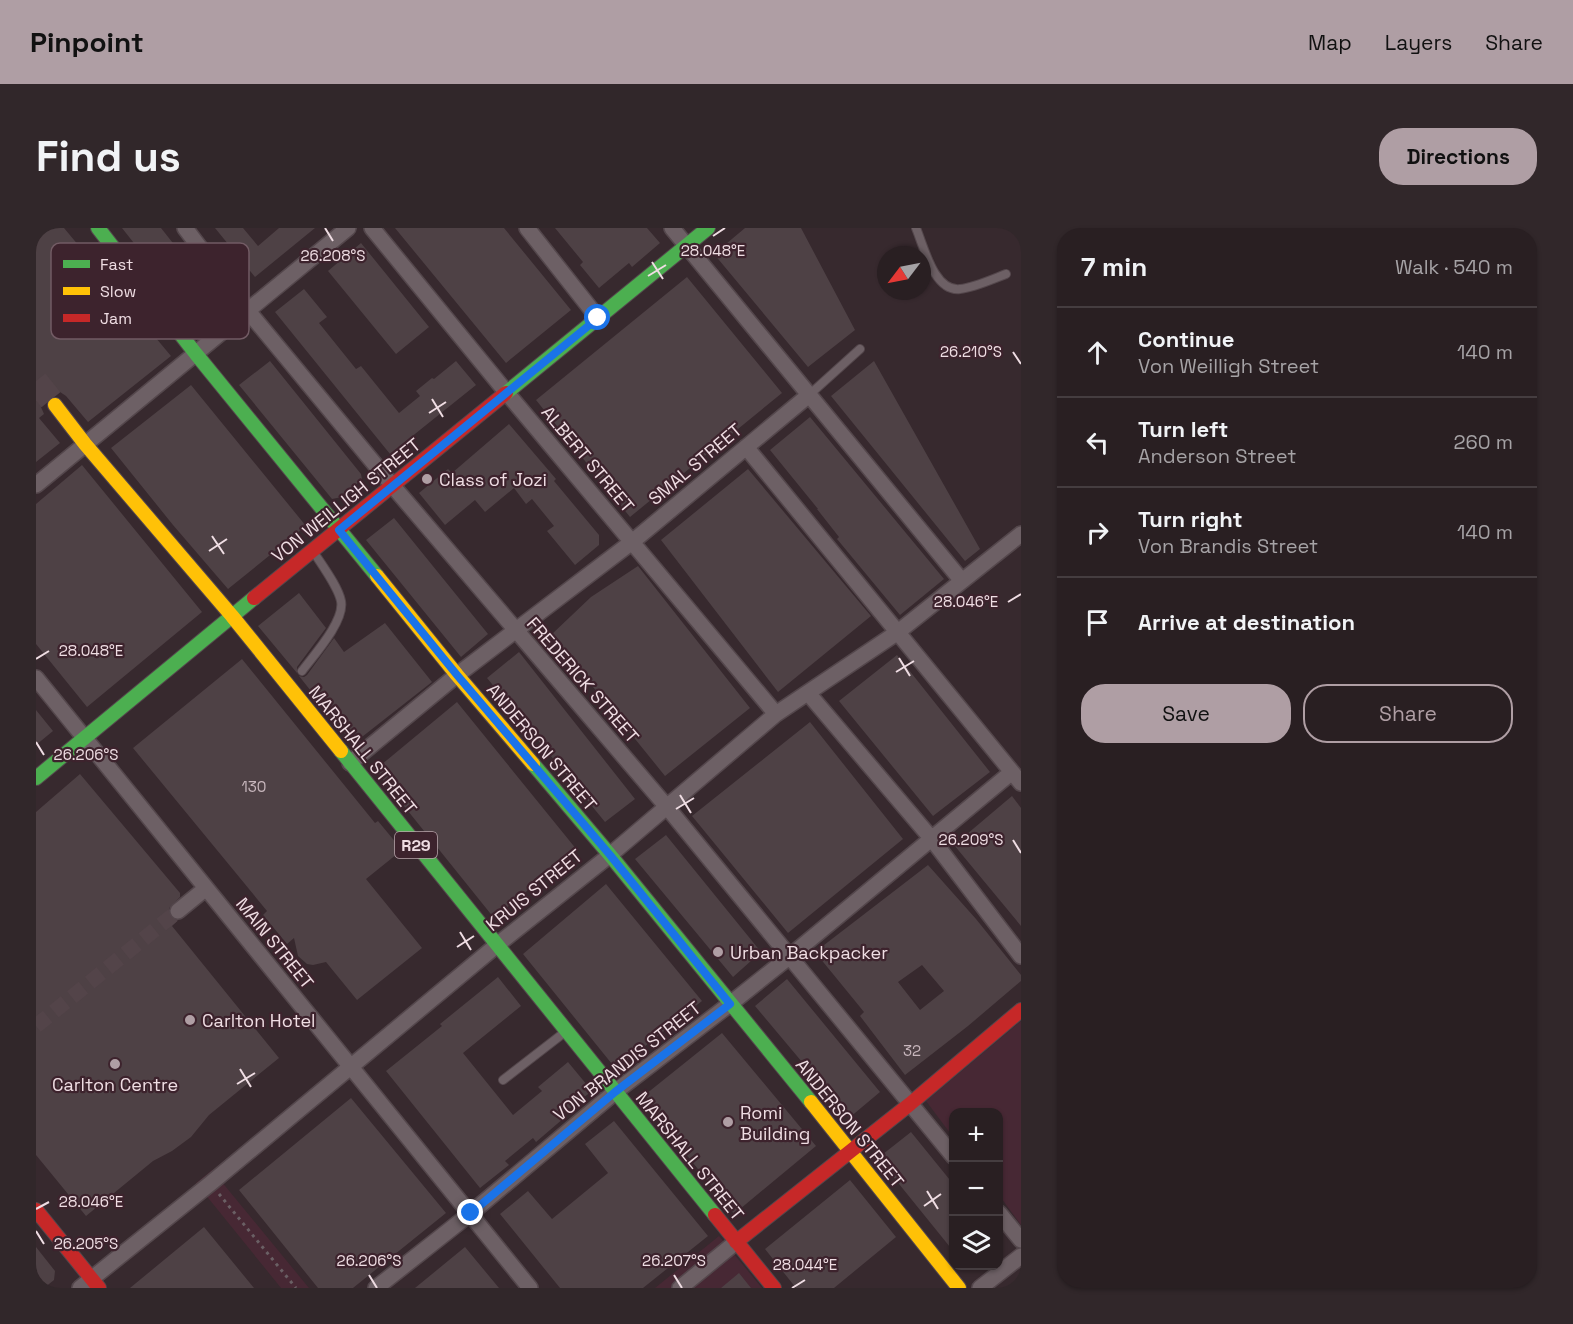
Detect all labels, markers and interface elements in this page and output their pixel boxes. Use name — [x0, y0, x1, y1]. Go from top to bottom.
text: Pinpoint — [30, 24, 144, 60]
text: Map — [1308, 29, 1352, 56]
text: Layers — [1385, 29, 1452, 56]
text: Share — [1485, 29, 1543, 56]
button: Directions — [1379, 128, 1537, 185]
text: Find us — [36, 130, 181, 183]
text: 28.048°E — [681, 241, 745, 260]
legend — [51, 243, 249, 339]
text: 26.208°S — [301, 246, 365, 265]
north arrow — [877, 246, 931, 300]
text: 7 min — [1081, 250, 1147, 284]
text: Fast — [100, 254, 133, 275]
text: Walk · 540 m — [1395, 254, 1513, 280]
text: Slow — [100, 281, 136, 302]
route start — [584, 304, 610, 330]
text: Jam — [100, 308, 132, 329]
text: Continue — [1138, 325, 1234, 353]
icon: ahead — [1081, 336, 1114, 369]
text: 140 m — [1457, 339, 1513, 365]
text: 26.210°S — [940, 342, 1002, 361]
text: Von Weilligh Street — [1138, 353, 1319, 379]
street label: ALBERT STREET — [537, 401, 640, 517]
text: Turn left — [1138, 415, 1228, 443]
street label: SMAL STREET — [643, 418, 747, 510]
icon: left — [1081, 426, 1114, 459]
text: 260 m — [1454, 429, 1513, 455]
street label: VON WEILLIGH STREET — [267, 433, 426, 567]
text: Anderson Street — [1138, 443, 1296, 469]
place label: Class of Jozi — [439, 468, 547, 491]
marker: Class of Jozi — [420, 472, 434, 486]
text: Turn right — [1138, 505, 1243, 533]
icon: right — [1081, 516, 1114, 549]
text: 140 m — [1457, 519, 1513, 545]
text: Von Brandis Street — [1138, 533, 1318, 559]
text: 28.046°E — [934, 592, 998, 611]
icon: arrive — [1081, 606, 1114, 639]
text: Arrive at destination — [1138, 608, 1355, 636]
street label: FREDERICK STREET — [522, 612, 644, 748]
text: 28.048°E — [59, 641, 123, 660]
street label: ANDERSON STREET — [482, 678, 602, 816]
street label: MARSHALL STREET — [304, 681, 422, 820]
button: Save — [1081, 684, 1291, 743]
button: Share — [1303, 684, 1513, 743]
text: 26.206°S — [54, 745, 118, 764]
house number: 130 — [242, 777, 266, 796]
text: 26.209°S — [939, 830, 1003, 849]
road number: R29 — [395, 832, 437, 858]
street label: KRUIS STREET — [481, 844, 587, 936]
street label: MAIN STREET — [231, 893, 319, 994]
place label: Urban Backpacker — [730, 941, 888, 964]
marker: Urban Backpacker — [711, 945, 725, 959]
street label: VON BRANDIS STREET — [548, 996, 706, 1126]
place label: Carlton Hotel — [202, 1009, 315, 1032]
marker: Carlton Hotel — [183, 1013, 197, 1027]
house number: 32 — [903, 1041, 921, 1060]
street label: ANDERSON STREET — [791, 1054, 909, 1193]
marker: Carlton Centre — [108, 1057, 122, 1071]
place label: Carlton Centre — [52, 1073, 178, 1096]
street label: MARSHALL STREET — [631, 1087, 749, 1226]
place label: Romi Building — [740, 1101, 810, 1145]
map controls — [949, 1108, 1003, 1270]
button: + — [949, 1108, 1003, 1162]
marker: Romi Building — [721, 1115, 735, 1129]
button: − — [949, 1162, 1003, 1216]
text: 28.046°E — [59, 1192, 123, 1211]
route end — [457, 1199, 483, 1225]
button: layers — [949, 1216, 1003, 1270]
text: 26.205°S — [54, 1234, 118, 1253]
text: 26.206°S — [337, 1251, 401, 1270]
text: 26.207°S — [642, 1251, 706, 1270]
text: 28.044°E — [773, 1255, 837, 1274]

